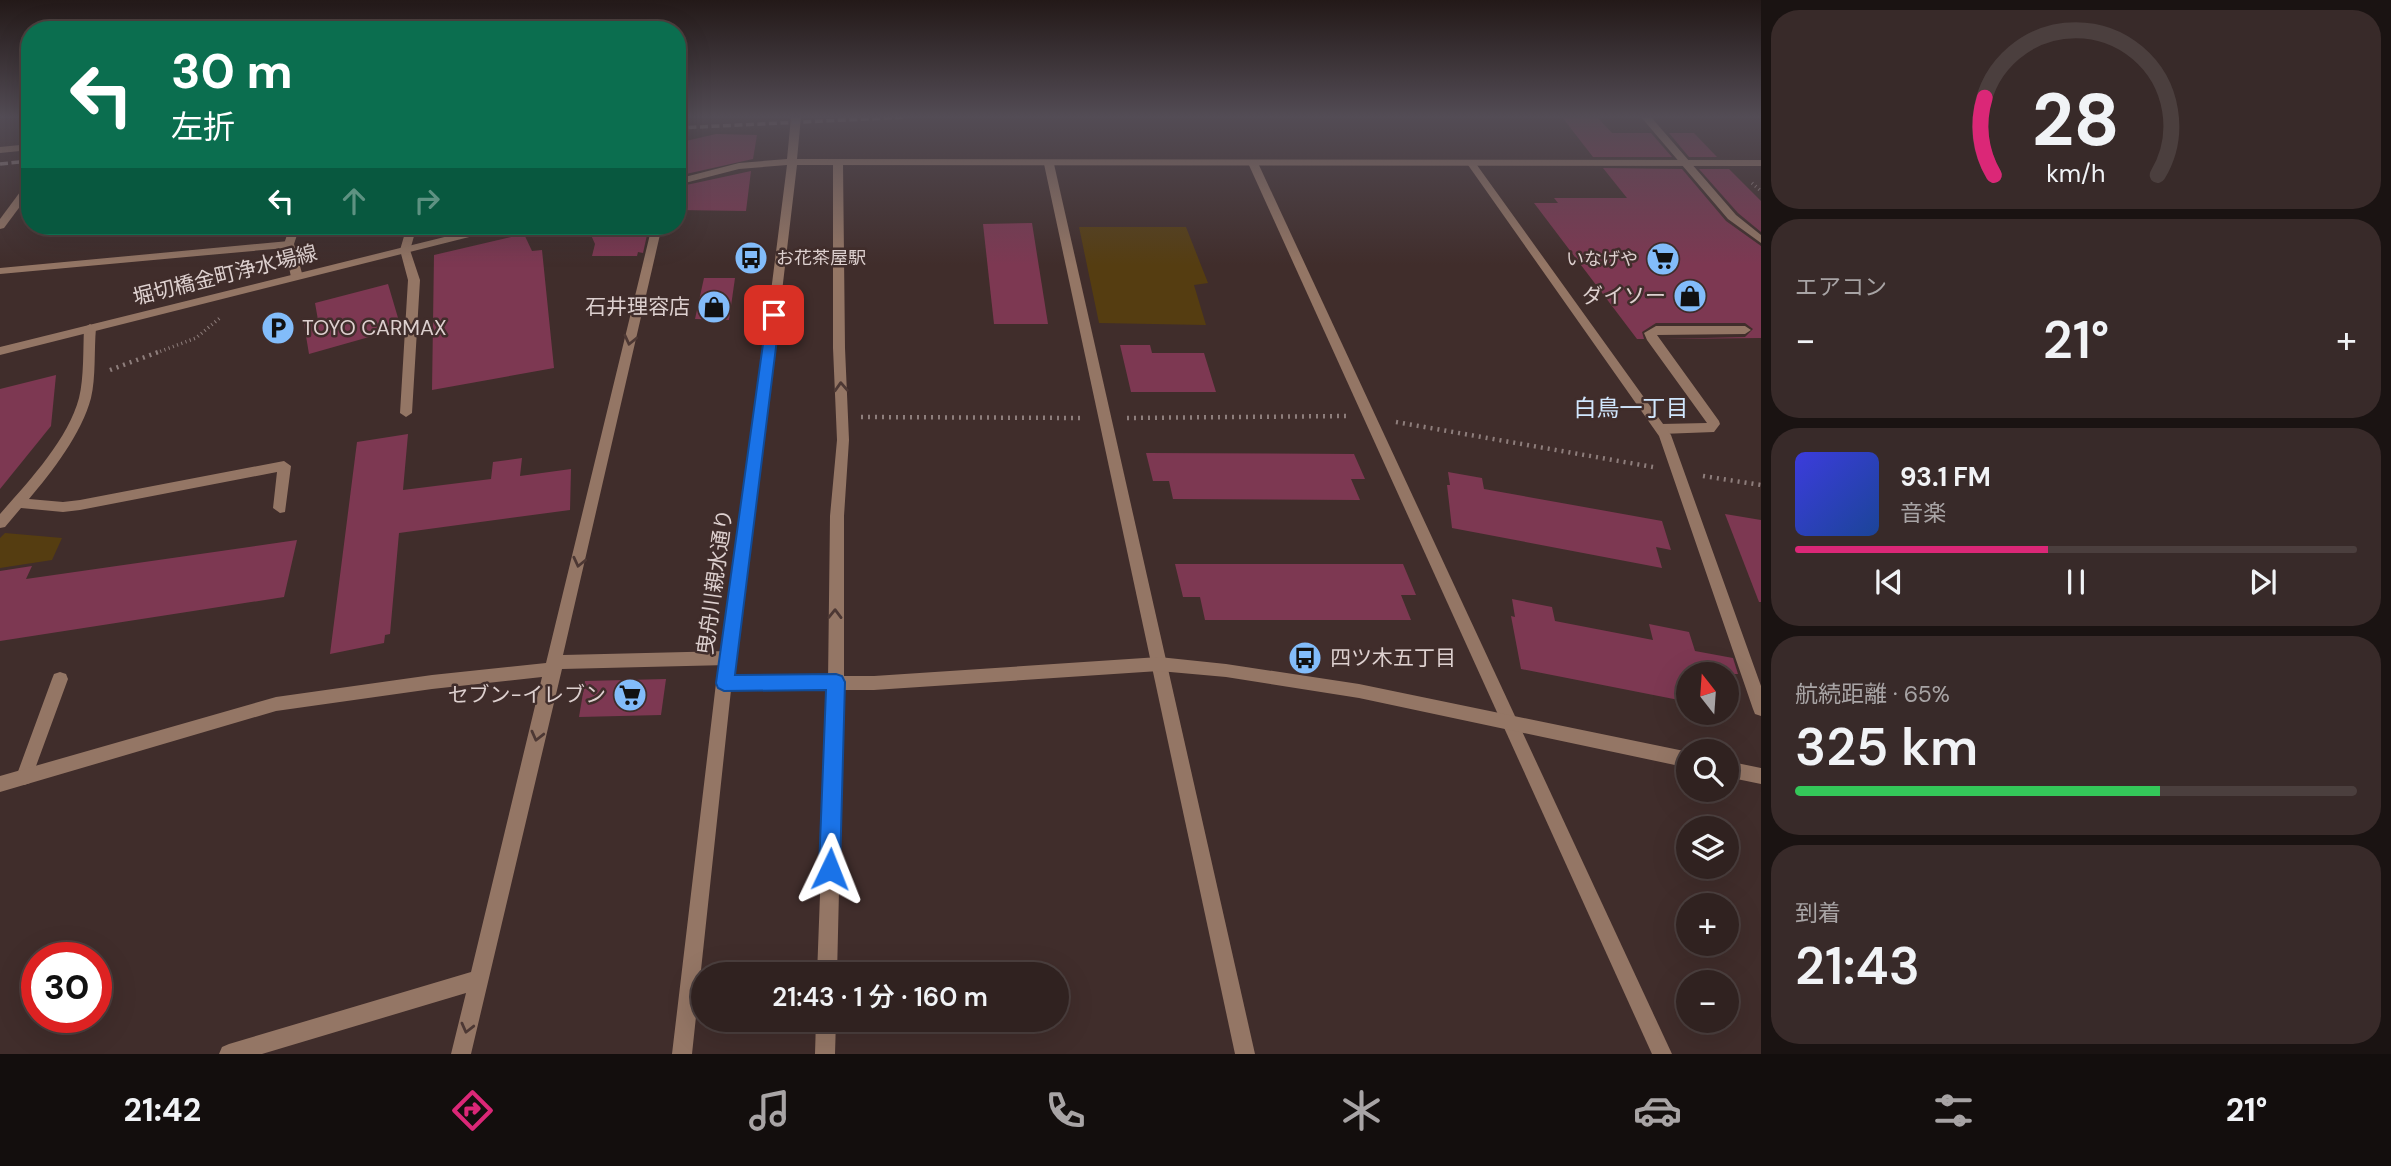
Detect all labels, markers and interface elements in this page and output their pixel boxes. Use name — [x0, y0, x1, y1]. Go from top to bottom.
text: 30 m — [171, 39, 293, 103]
icon: left — [56, 49, 147, 140]
text: 28 — [2032, 74, 2120, 169]
text: 左折 — [171, 106, 235, 148]
text: km/h — [2046, 157, 2106, 190]
icon: left — [262, 182, 300, 220]
icon: ahead — [335, 182, 373, 220]
icon: right — [408, 182, 446, 220]
street label: 堀切橋金町浄水場線 — [130, 239, 320, 311]
bus stop icon: お花茶屋駅 — [732, 239, 770, 277]
supermarket icon: いなげや — [1644, 240, 1682, 278]
place label: お花茶屋駅 — [776, 246, 866, 270]
place label: いなげや — [1566, 247, 1638, 271]
text: エアコン — [1795, 272, 1887, 302]
shop icon: ダイソー — [1671, 277, 1709, 315]
place label: ダイソー — [1582, 282, 1666, 310]
pin — [744, 285, 804, 345]
shop icon: 石井理容店 — [695, 288, 733, 326]
place label: 石井理容店 — [585, 293, 690, 321]
icon: arrive — [755, 296, 793, 334]
text: 21° — [2043, 306, 2109, 374]
parking icon: TOYO CARMAX — [259, 309, 297, 347]
place label: TOYO CARMAX — [302, 314, 447, 342]
text: − — [1795, 315, 1816, 365]
text: + — [2336, 315, 2357, 365]
one-way arrow — [624, 334, 638, 346]
one-way arrow — [834, 381, 849, 392]
district label: 白鳥一丁目 — [1574, 393, 1689, 423]
text: 93.1 FM — [1900, 460, 1991, 494]
text: 音楽 — [1900, 498, 1946, 528]
street label: 曳舟川親水通り — [691, 507, 739, 657]
one-way arrow — [572, 555, 587, 567]
icon: previous — [1870, 563, 1908, 601]
icon: pause — [2057, 563, 2095, 601]
icon: next — [2244, 563, 2282, 601]
one-way arrow — [828, 608, 843, 619]
bus stop icon: 四ツ木五丁目 — [1286, 639, 1324, 677]
place label: 四ツ木五丁目 — [1330, 644, 1456, 672]
north arrow — [1676, 662, 1740, 724]
map controls — [1676, 662, 1739, 1033]
supermarket icon: セブン-イレブン — [611, 676, 649, 714]
text: 航続距離 · 65% — [1795, 679, 1950, 709]
place label: セブン-イレブン — [448, 681, 606, 709]
text: 325 km — [1795, 713, 1978, 781]
one-way arrow — [531, 730, 545, 742]
button: search — [1676, 739, 1739, 802]
button: layers — [1676, 816, 1739, 879]
position arrow — [793, 832, 867, 906]
button: + — [1676, 893, 1739, 956]
text: 到着 — [1795, 898, 1841, 928]
text: 21:43 — [1795, 932, 1920, 1000]
speed limit sign: 30 — [21, 942, 112, 1033]
button: − — [1676, 970, 1739, 1033]
text: 21:43 · 1 分 · 160 m — [772, 980, 988, 1014]
one-way arrow — [461, 1022, 475, 1034]
icon: directions — [448, 1086, 497, 1135]
icon: music — [745, 1086, 794, 1135]
icon: phone — [1041, 1086, 1090, 1135]
icon: climate — [1337, 1086, 1386, 1135]
icon: car — [1633, 1086, 1682, 1135]
icon: filters — [1929, 1086, 1978, 1135]
text: 21:42 — [124, 1089, 201, 1131]
text: 21° — [2226, 1089, 2267, 1131]

